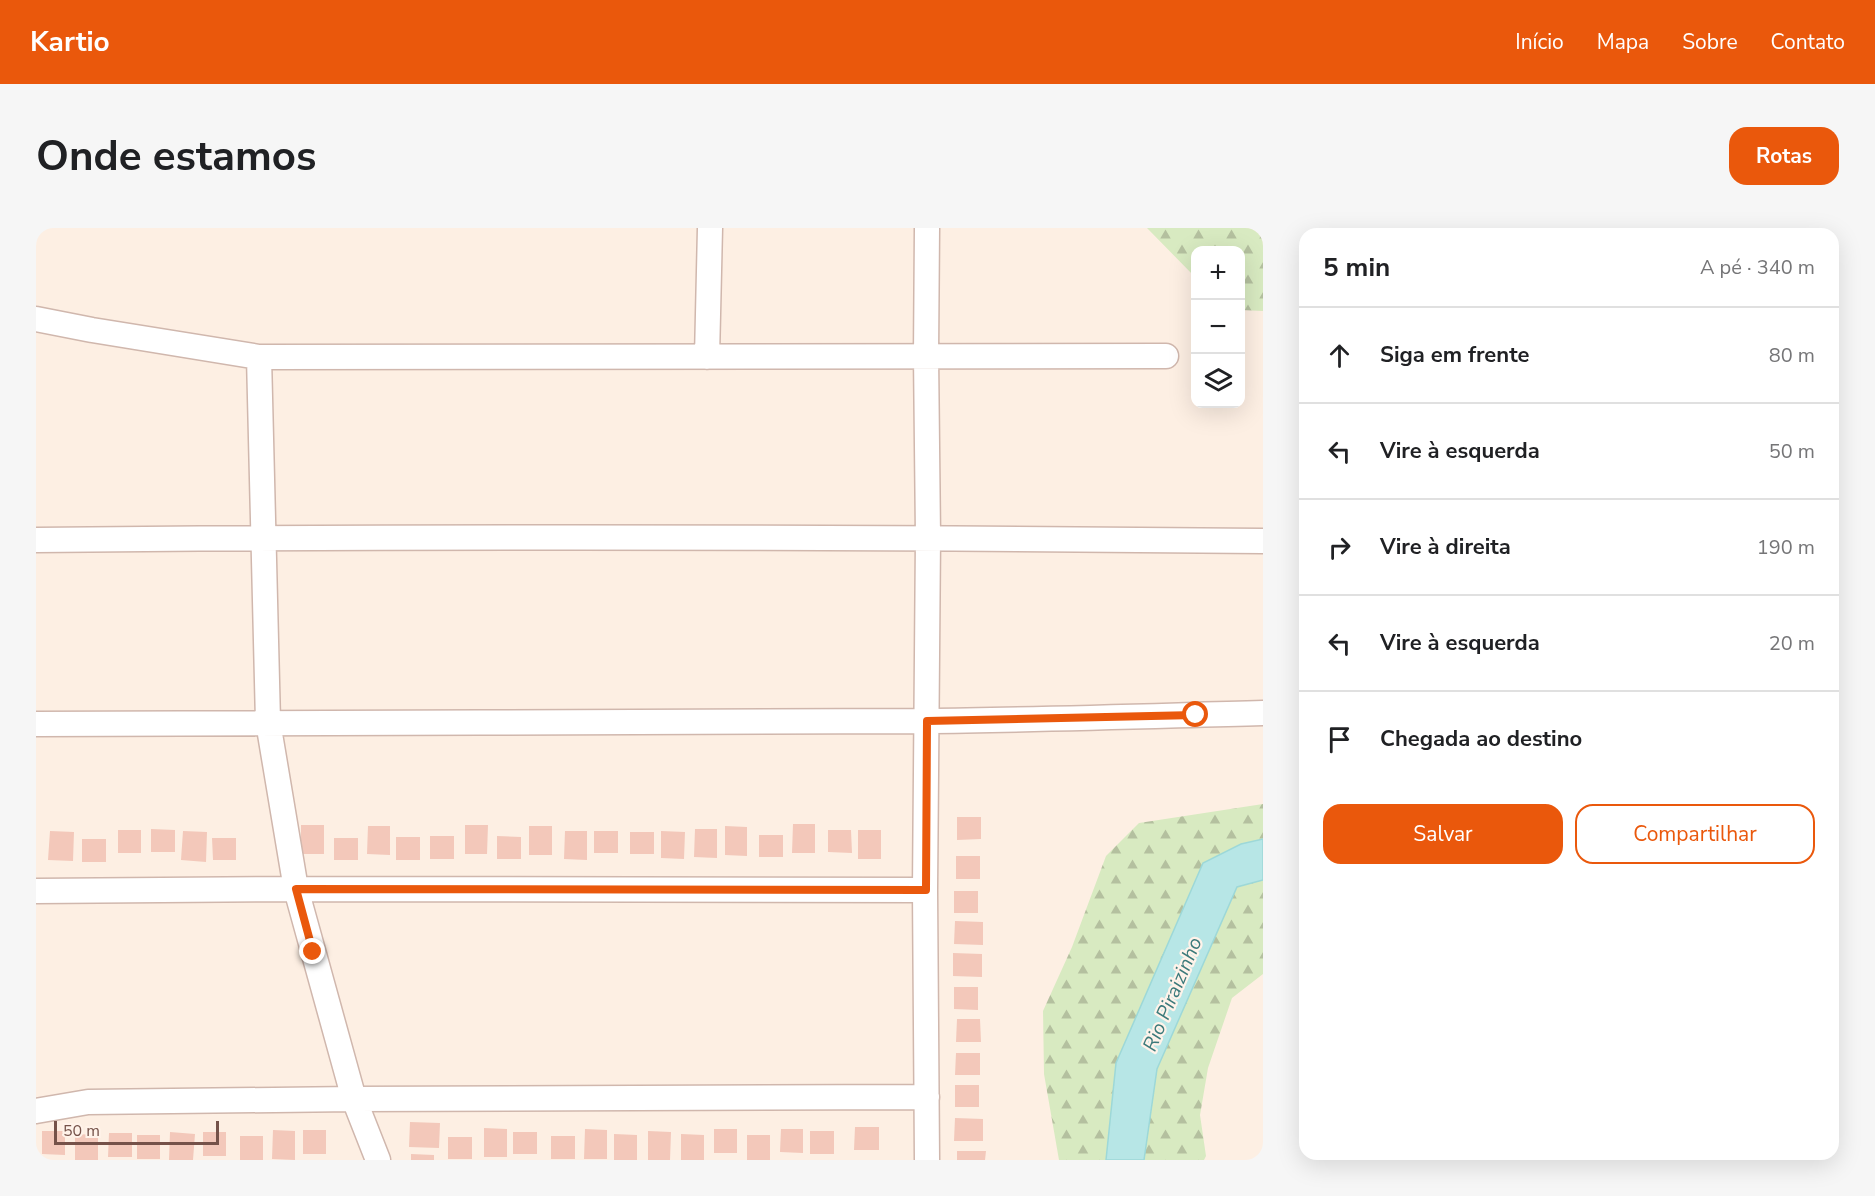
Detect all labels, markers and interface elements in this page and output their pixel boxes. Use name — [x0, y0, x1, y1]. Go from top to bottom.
text: Kartio — [30, 23, 110, 61]
text: Início — [1515, 28, 1564, 56]
text: Mapa — [1597, 28, 1649, 56]
text: Sobre — [1682, 28, 1738, 56]
text: Contato — [1771, 28, 1845, 56]
button: Rotas — [1729, 127, 1839, 185]
text: Onde estamos — [36, 128, 317, 185]
map controls — [1191, 246, 1245, 408]
button: + — [1191, 246, 1245, 300]
text: 5 min — [1323, 250, 1390, 285]
text: A pé · 340 m — [1700, 254, 1815, 281]
button: − — [1191, 300, 1245, 354]
icon: ahead — [1323, 339, 1356, 372]
text: Siga em frente — [1380, 340, 1529, 370]
text: 80 m — [1769, 342, 1815, 369]
button: layers — [1191, 354, 1245, 408]
icon: left — [1323, 435, 1356, 468]
text: Vire à esquerda — [1380, 436, 1540, 466]
text: 50 m — [1769, 438, 1815, 465]
icon: right — [1323, 531, 1356, 564]
text: Vire à direita — [1380, 532, 1511, 562]
text: 190 m — [1757, 534, 1815, 561]
icon: left — [1323, 627, 1356, 660]
text: Vire à esquerda — [1380, 628, 1540, 658]
text: 20 m — [1769, 630, 1815, 657]
route start — [1182, 701, 1208, 727]
icon: arrive — [1323, 723, 1356, 756]
text: Chegada ao destino — [1380, 724, 1582, 754]
button: Salvar — [1323, 804, 1563, 864]
button: Compartilhar — [1575, 804, 1815, 864]
water label: Rio Piraizinho — [1136, 933, 1209, 1055]
route end — [299, 938, 325, 964]
scale bar — [54, 1118, 219, 1146]
text: 50 m — [63, 1120, 100, 1142]

